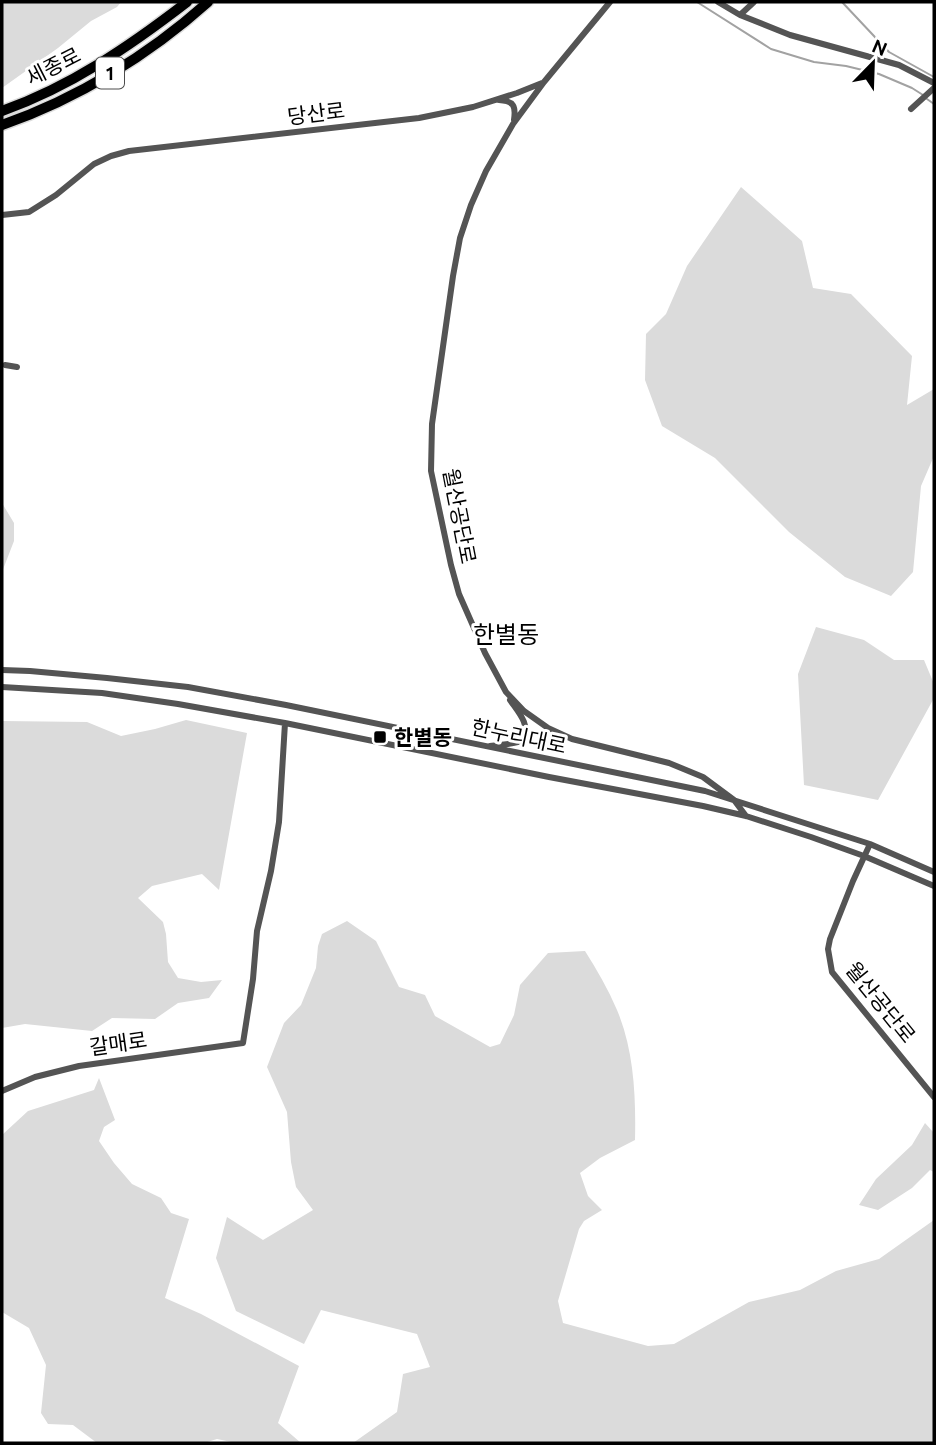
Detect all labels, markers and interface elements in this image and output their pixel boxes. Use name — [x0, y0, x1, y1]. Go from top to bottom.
north arrow — [838, 28, 908, 98]
text: N — [869, 34, 890, 60]
street label: 세종로 — [22, 42, 84, 90]
road number: 1 — [96, 58, 124, 88]
street label: 당산로 — [286, 98, 346, 128]
street label: 월산공단로 — [439, 466, 481, 566]
district label: 한별동 — [473, 621, 539, 648]
street label: 한누리대로 — [469, 714, 569, 758]
place label: 한별동 — [394, 725, 452, 749]
marker: 한별동 — [372, 729, 388, 745]
street label: 월산공단로 — [841, 957, 921, 1047]
street label: 갈매로 — [88, 1027, 148, 1059]

